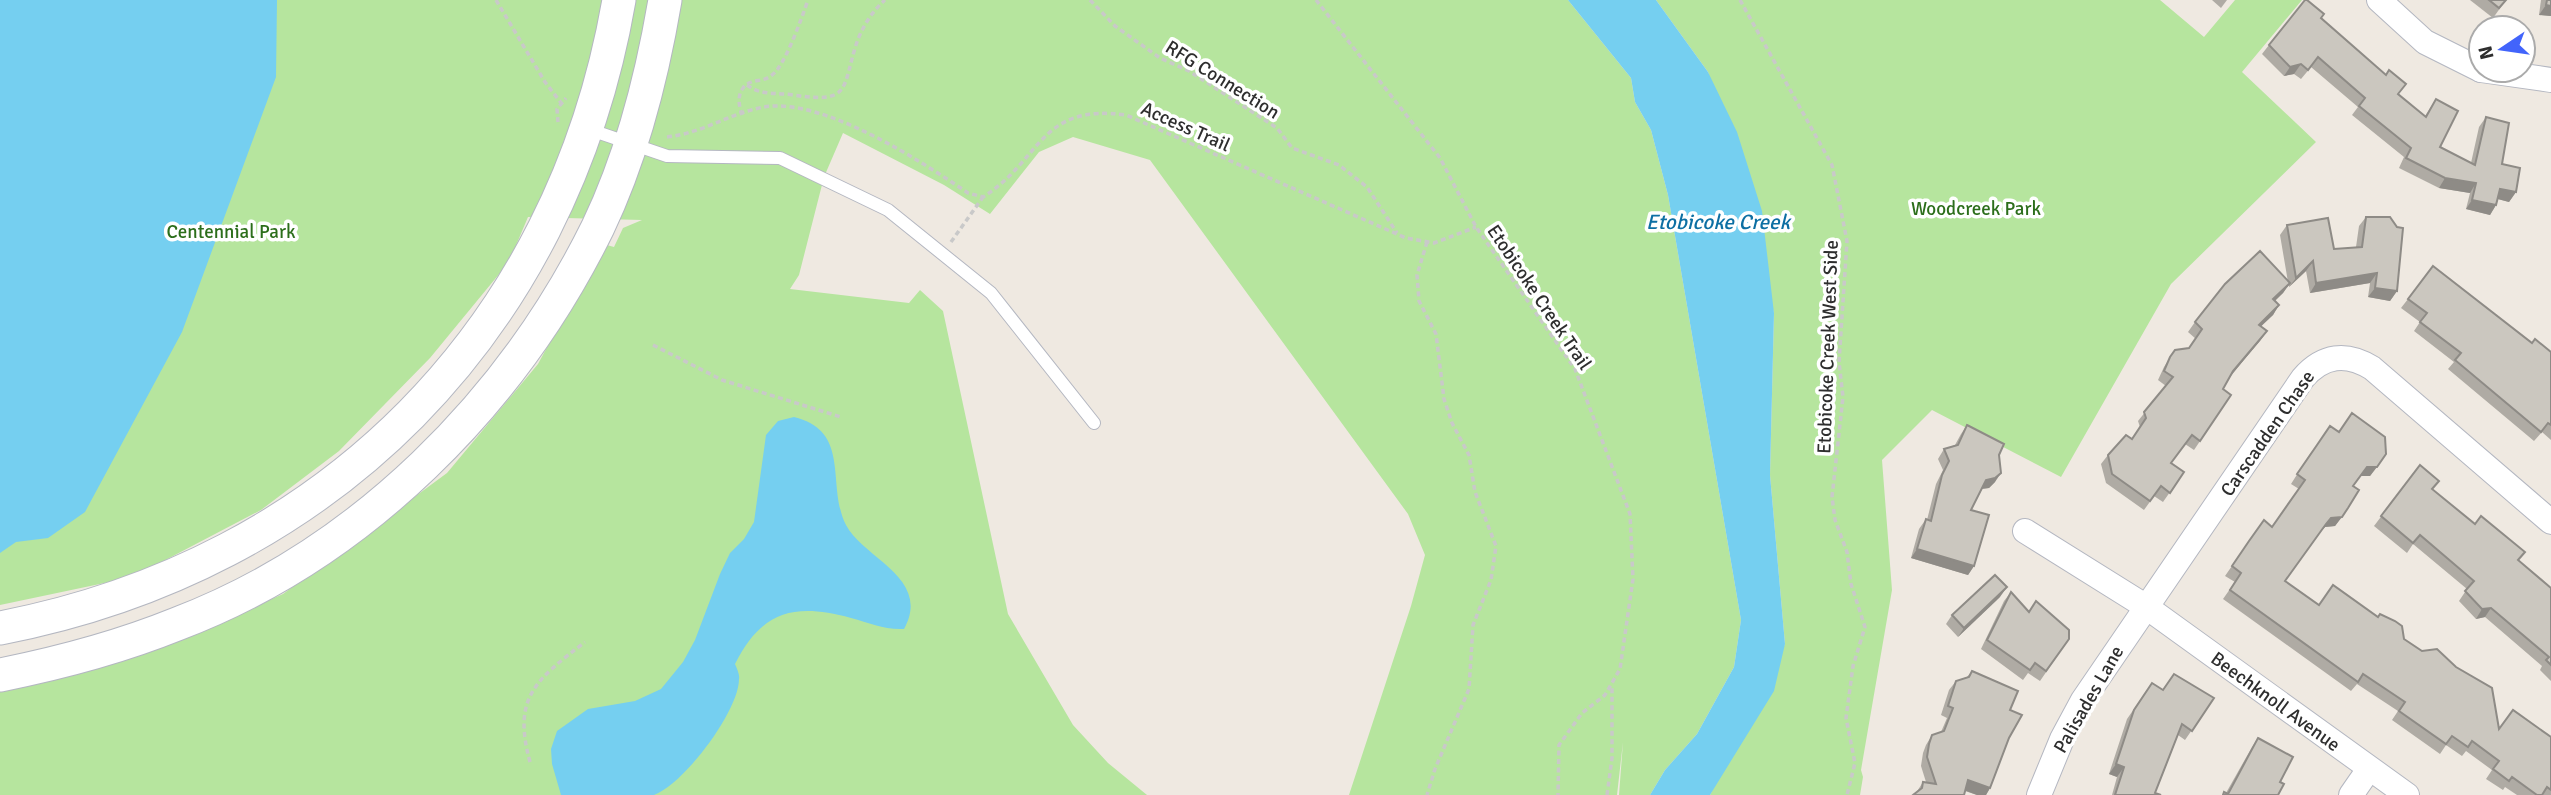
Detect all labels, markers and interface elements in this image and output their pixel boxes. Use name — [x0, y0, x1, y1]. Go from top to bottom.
north arrow — [2467, 14, 2537, 84]
street label: RFG Connection — [1161, 35, 1284, 125]
text: N — [2473, 43, 2500, 62]
street label: Access Trail — [1137, 97, 1234, 157]
park label: Woodcreek Park — [1911, 197, 2041, 221]
water label: Etobicoke Creek — [1646, 209, 1793, 235]
park label: Centennial Park — [167, 220, 296, 244]
street label: Etobicoke Creek Trail — [1482, 220, 1597, 375]
street label: Etobicoke Creek West Side — [1812, 240, 1844, 454]
street label: Carscadden Chase — [2215, 366, 2320, 501]
street label: Palisades Lane — [2049, 642, 2129, 757]
street label: Beechknoll Avenue — [2206, 647, 2345, 757]

